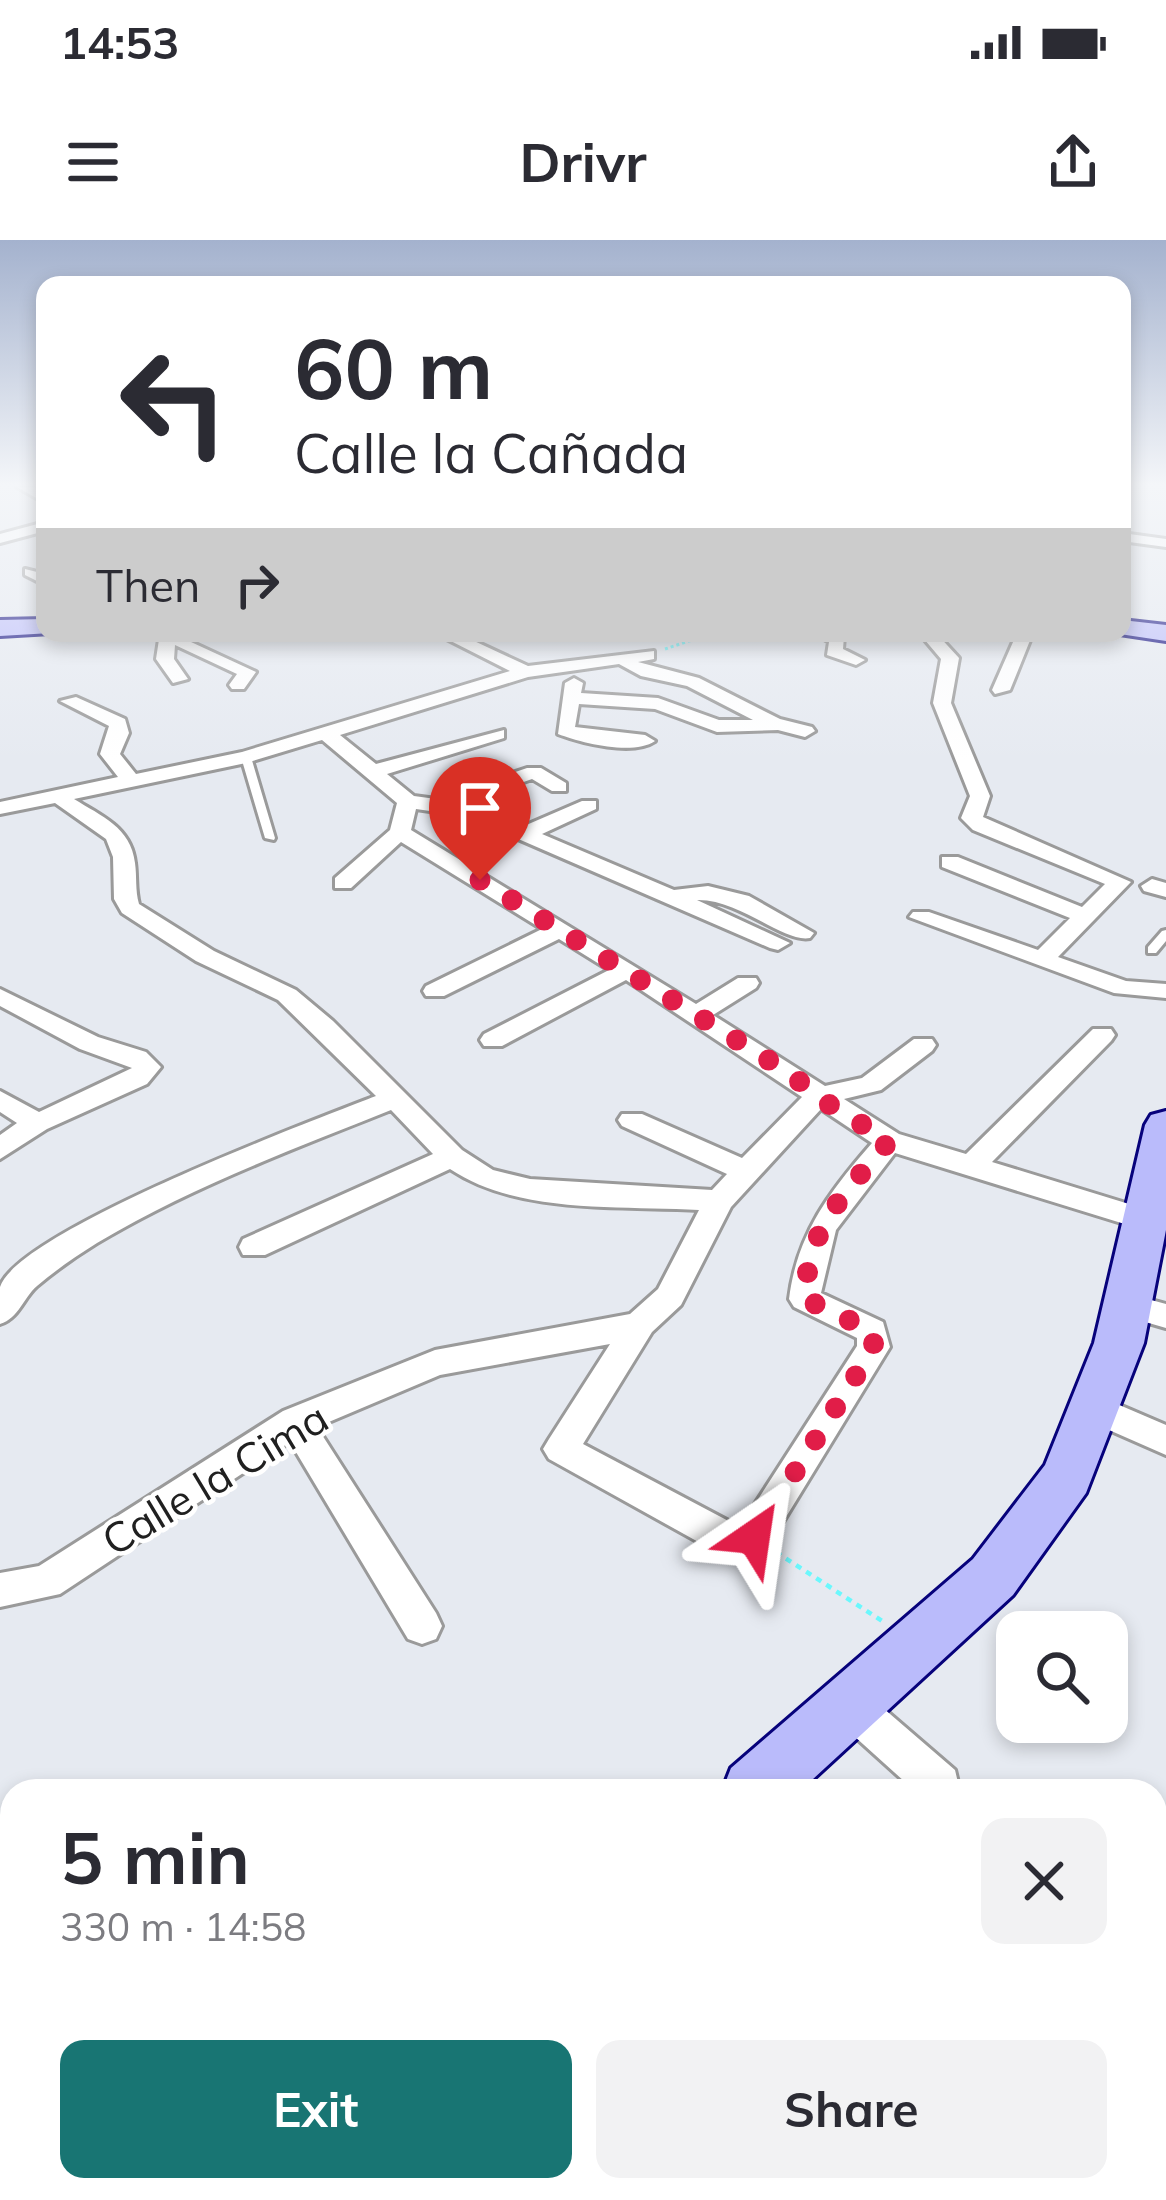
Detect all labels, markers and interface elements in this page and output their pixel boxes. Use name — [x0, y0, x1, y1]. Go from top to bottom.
text: 14:53 — [60, 14, 179, 70]
text: Drivr — [519, 128, 647, 196]
icon: menu — [60, 129, 126, 195]
icon: share — [1040, 129, 1106, 195]
text: 60 m — [294, 315, 493, 420]
icon: left — [96, 324, 252, 480]
text: Calle la Cañada — [294, 419, 688, 487]
icon: right — [224, 552, 290, 618]
text: Then — [96, 557, 200, 613]
pin — [429, 757, 531, 880]
icon: arrive — [447, 775, 513, 841]
street label: Calle la Cima — [92, 1390, 337, 1567]
position arrow — [691, 1474, 817, 1600]
map controls — [996, 1611, 1128, 1743]
button: search — [996, 1611, 1128, 1743]
text: 5 min — [60, 1812, 250, 1902]
button: close — [981, 1818, 1107, 1944]
text: 330 m · 14:58 — [60, 1902, 306, 1951]
button: Exit — [60, 2040, 572, 2178]
button: Share — [596, 2040, 1107, 2178]

